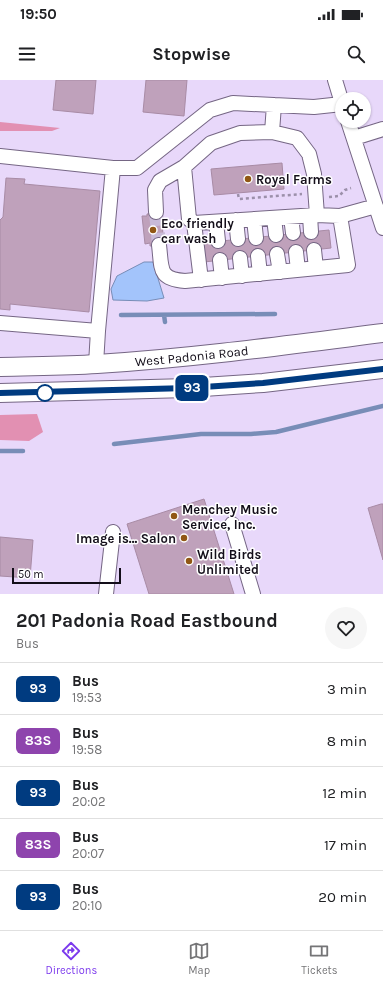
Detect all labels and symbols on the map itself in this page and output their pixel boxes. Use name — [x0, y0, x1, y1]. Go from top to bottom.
place label: Royal Farms — [256, 172, 332, 187]
marker: Royal Farms — [243, 174, 253, 184]
place label: Eco friendly car wash — [161, 216, 234, 246]
marker: Eco friendly car wash — [148, 225, 158, 235]
street label: West Padonia Road — [134, 342, 249, 369]
line badge: 93 — [174, 375, 210, 401]
unlabelled marker — [36, 384, 54, 402]
place label: Menchey Music Service, Inc. — [182, 502, 278, 532]
marker: Menchey Music Service, Inc. — [169, 511, 179, 521]
place label: Image is… Salon — [76, 531, 176, 546]
marker: Image is… Salon — [179, 533, 189, 543]
place label: Wild Birds Unlimited — [197, 547, 262, 577]
marker: Wild Birds Unlimited — [184, 556, 194, 566]
scale bar — [12, 566, 121, 585]

